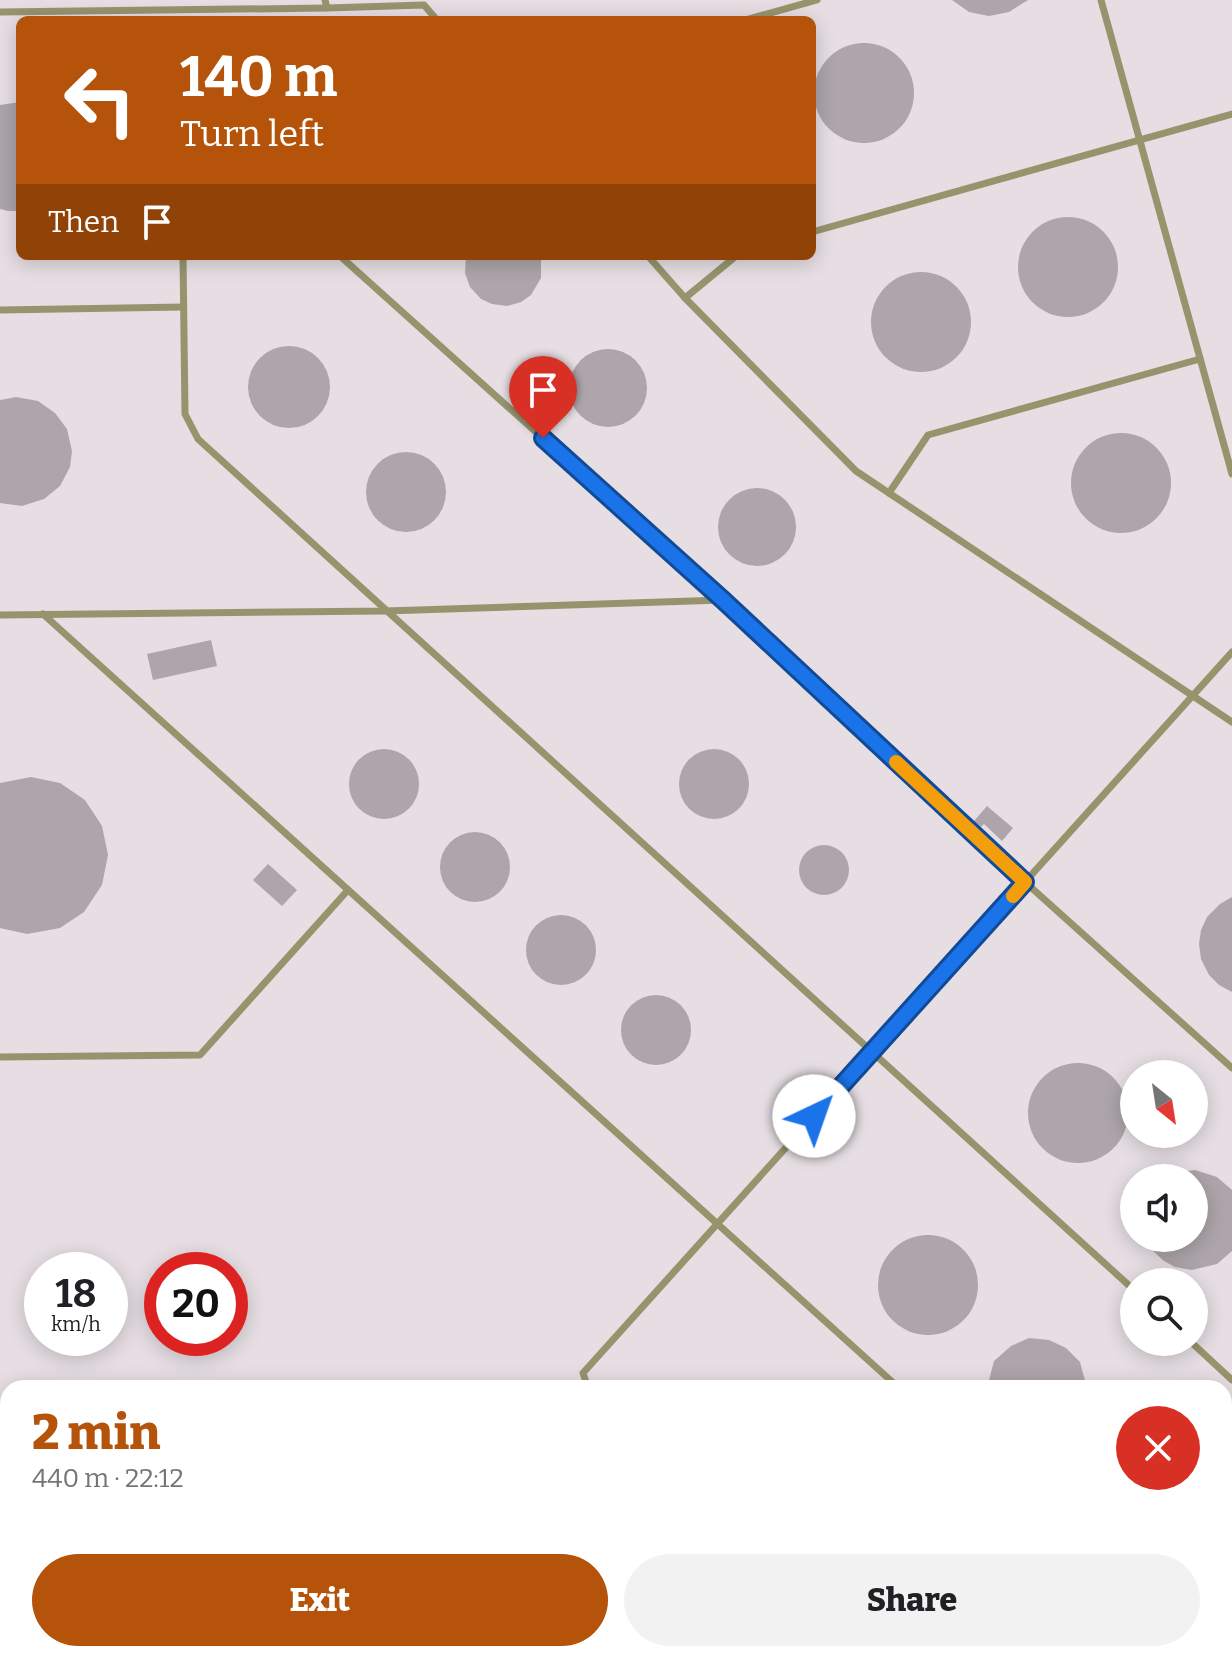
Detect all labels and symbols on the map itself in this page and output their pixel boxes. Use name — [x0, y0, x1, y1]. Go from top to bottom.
pin — [509, 356, 577, 438]
north arrow — [1120, 1060, 1208, 1148]
position arrow — [772, 1074, 856, 1158]
speed limit sign: 20 — [144, 1252, 248, 1356]

